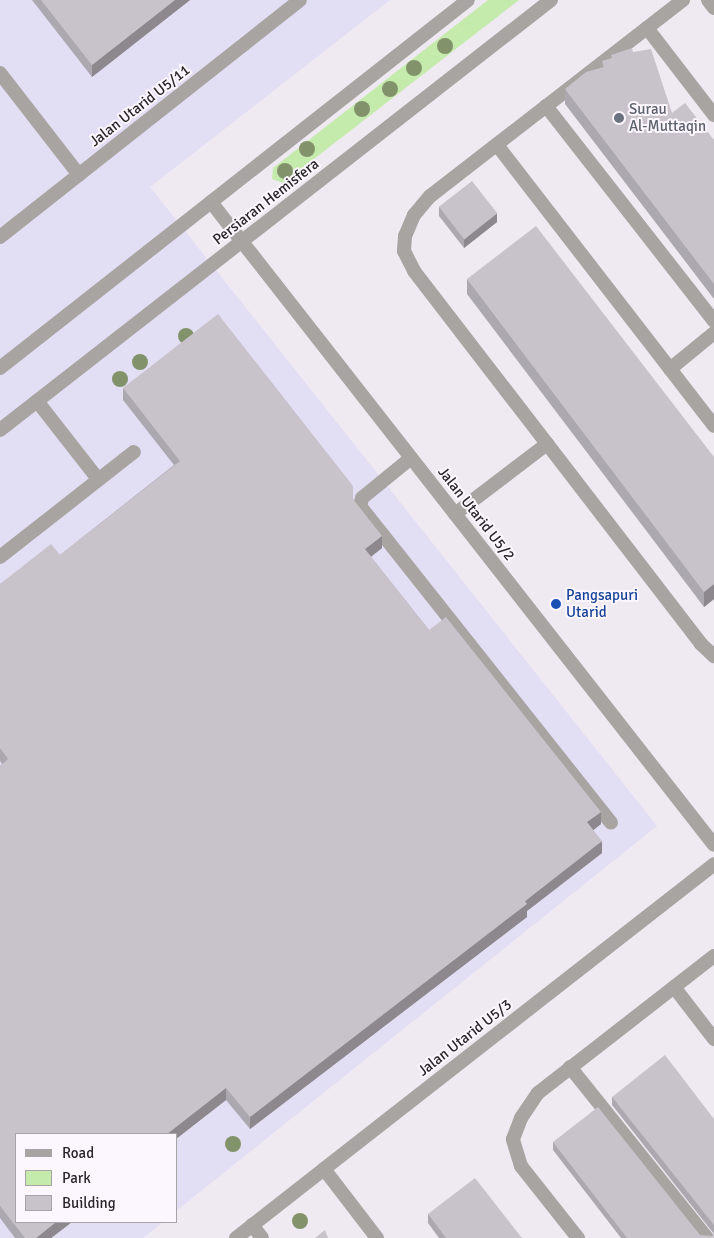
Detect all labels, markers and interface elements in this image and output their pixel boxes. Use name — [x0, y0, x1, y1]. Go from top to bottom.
street label: Jalan Utarid U5/11 — [86, 61, 194, 151]
place label: Surau Al-Muttaqin — [629, 100, 706, 135]
marker: Surau Al-Muttaqin — [613, 112, 625, 124]
street label: Persiaran Hemisfera — [209, 155, 323, 249]
street label: Jalan Utarid U5/2 — [434, 464, 518, 564]
place label: Pangsapuri Utarid — [566, 586, 638, 621]
marker: Pangsapuri Utarid — [550, 598, 562, 610]
street label: Jalan Utarid U5/3 — [415, 996, 515, 1080]
legend — [15, 1133, 178, 1223]
text: Road — [62, 1144, 94, 1162]
text: Park — [62, 1169, 91, 1187]
text: Building — [62, 1194, 116, 1212]

